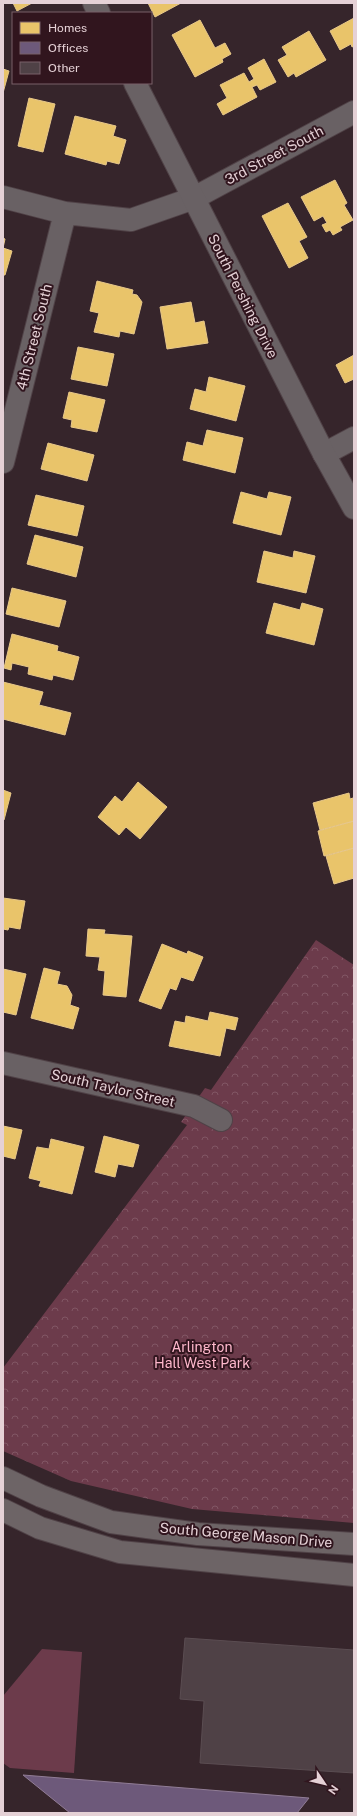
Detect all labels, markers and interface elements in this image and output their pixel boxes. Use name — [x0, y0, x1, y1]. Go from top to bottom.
legend — [12, 12, 152, 84]
text: Homes — [48, 21, 87, 35]
text: Offices — [48, 41, 88, 55]
text: Other — [48, 61, 80, 75]
street label: 3rd Street South — [222, 122, 326, 188]
street label: South Pershing Drive — [205, 231, 281, 361]
street label: 4th Street South — [13, 282, 55, 392]
street label: South Taylor Street — [50, 1066, 176, 1110]
park label: Arlington Hall West Park — [154, 1339, 250, 1371]
street label: South George Mason Drive — [159, 1519, 333, 1551]
north arrow — [305, 1764, 345, 1804]
text: N — [326, 1783, 341, 1797]

